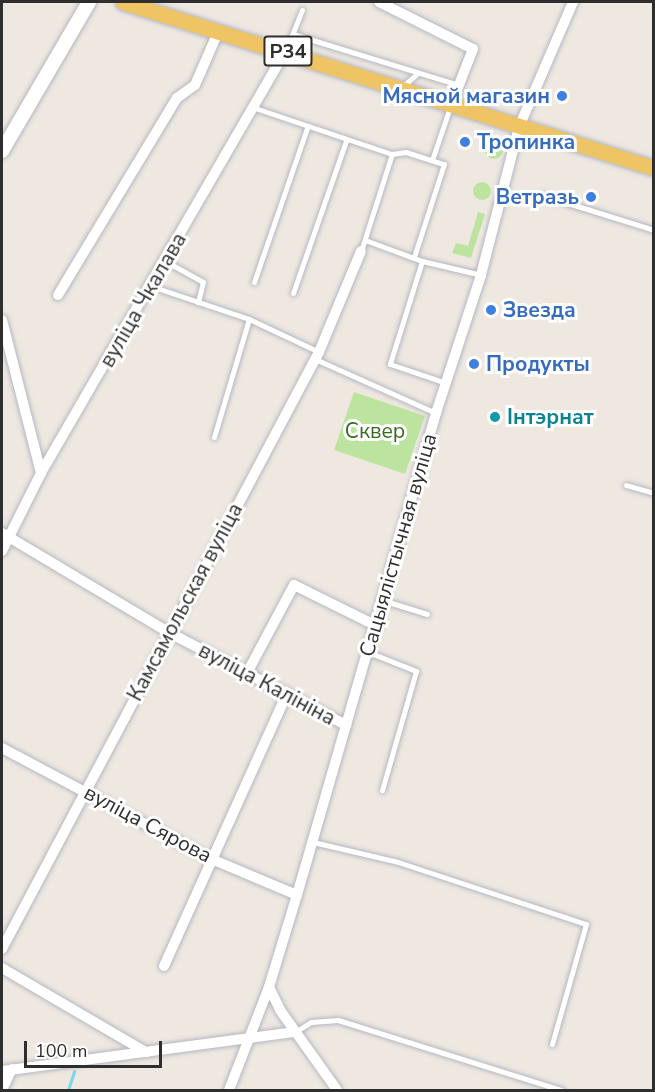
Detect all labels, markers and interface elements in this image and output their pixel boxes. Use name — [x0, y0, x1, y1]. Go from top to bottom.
road number: Р34 — [262, 34, 314, 68]
place label: Мясной магазин — [382, 83, 550, 109]
marker: Мясной магазин — [555, 89, 569, 103]
place label: Тропинка — [477, 129, 575, 155]
marker: Тропинка — [458, 135, 472, 149]
place label: Ветразь — [496, 184, 579, 210]
marker: Ветразь — [584, 190, 598, 204]
street label: вуліца Чкалава — [94, 228, 192, 372]
place label: Звезда — [503, 297, 576, 323]
marker: Звезда — [484, 303, 498, 317]
place label: Продукты — [486, 351, 590, 377]
marker: Продукты — [467, 357, 481, 371]
place label: Інтэрнат — [507, 404, 594, 430]
marker: Інтэрнат — [488, 410, 502, 424]
park label: Сквер — [345, 418, 405, 444]
street label: Сацыялістычная вуліца — [354, 431, 442, 659]
street label: Камсамольская вуліца — [122, 499, 248, 705]
street label: вуліца Калініна — [194, 637, 340, 731]
street label: вуліца Сярова — [80, 780, 216, 868]
scale bar — [27, 1029, 165, 1067]
text: 100 m — [35, 1039, 87, 1063]

